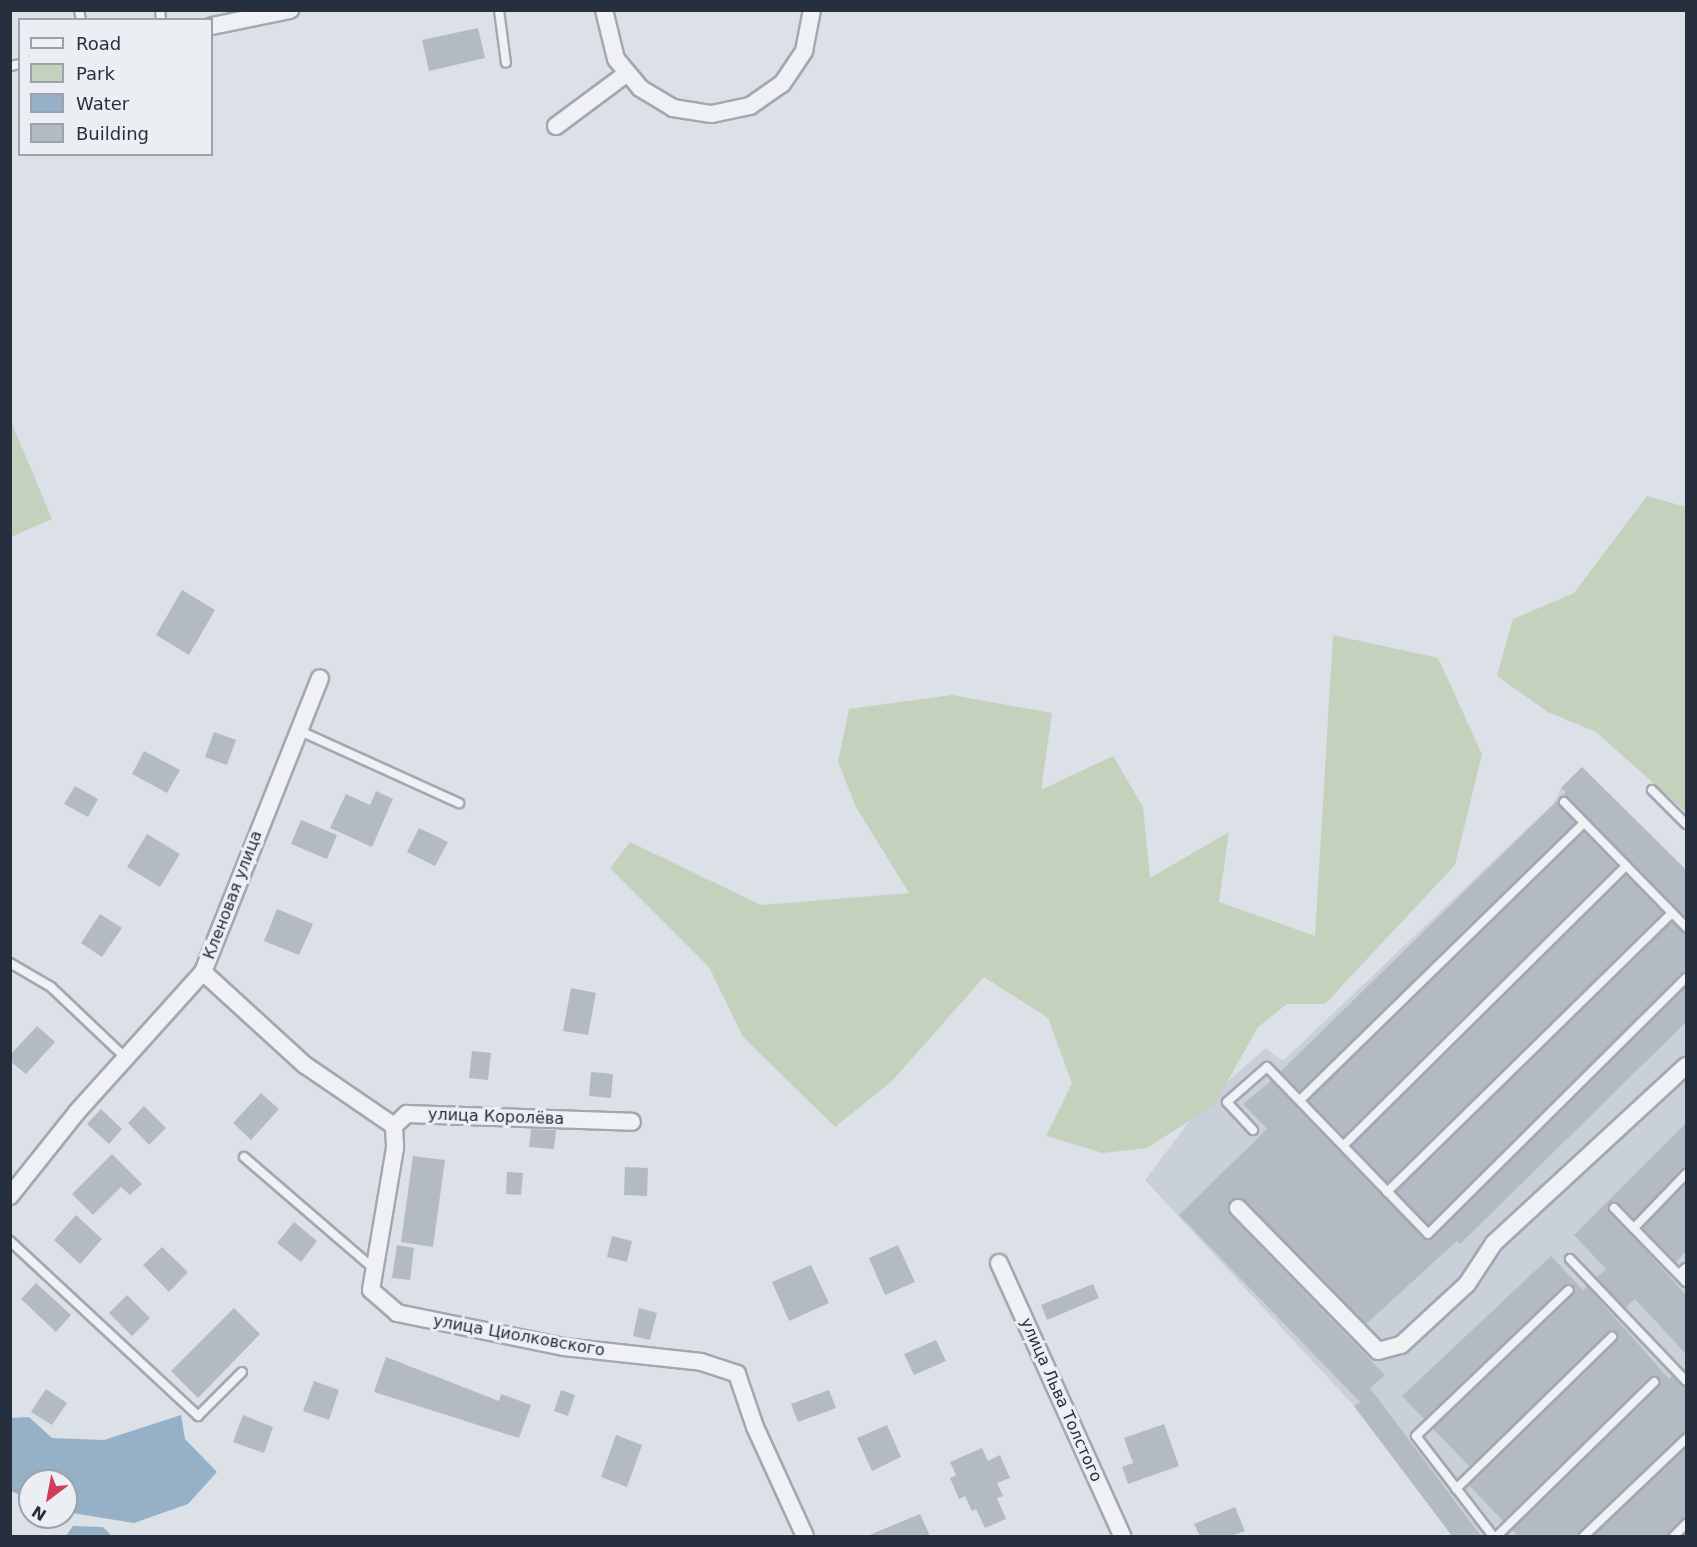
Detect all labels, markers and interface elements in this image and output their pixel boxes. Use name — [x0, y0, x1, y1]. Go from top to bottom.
legend — [18, 18, 213, 156]
text: Road — [76, 33, 121, 54]
text: Park — [76, 63, 115, 84]
text: Water — [76, 93, 129, 114]
text: Building — [76, 123, 149, 144]
street label: Кленовая улица — [200, 828, 266, 962]
street label: улица Королёва — [428, 1105, 564, 1129]
street label: улица Циолковского — [432, 1311, 606, 1361]
street label: улица Льва Толстого — [1016, 1315, 1106, 1485]
north arrow — [18, 1469, 78, 1529]
text: N — [29, 1501, 50, 1525]

